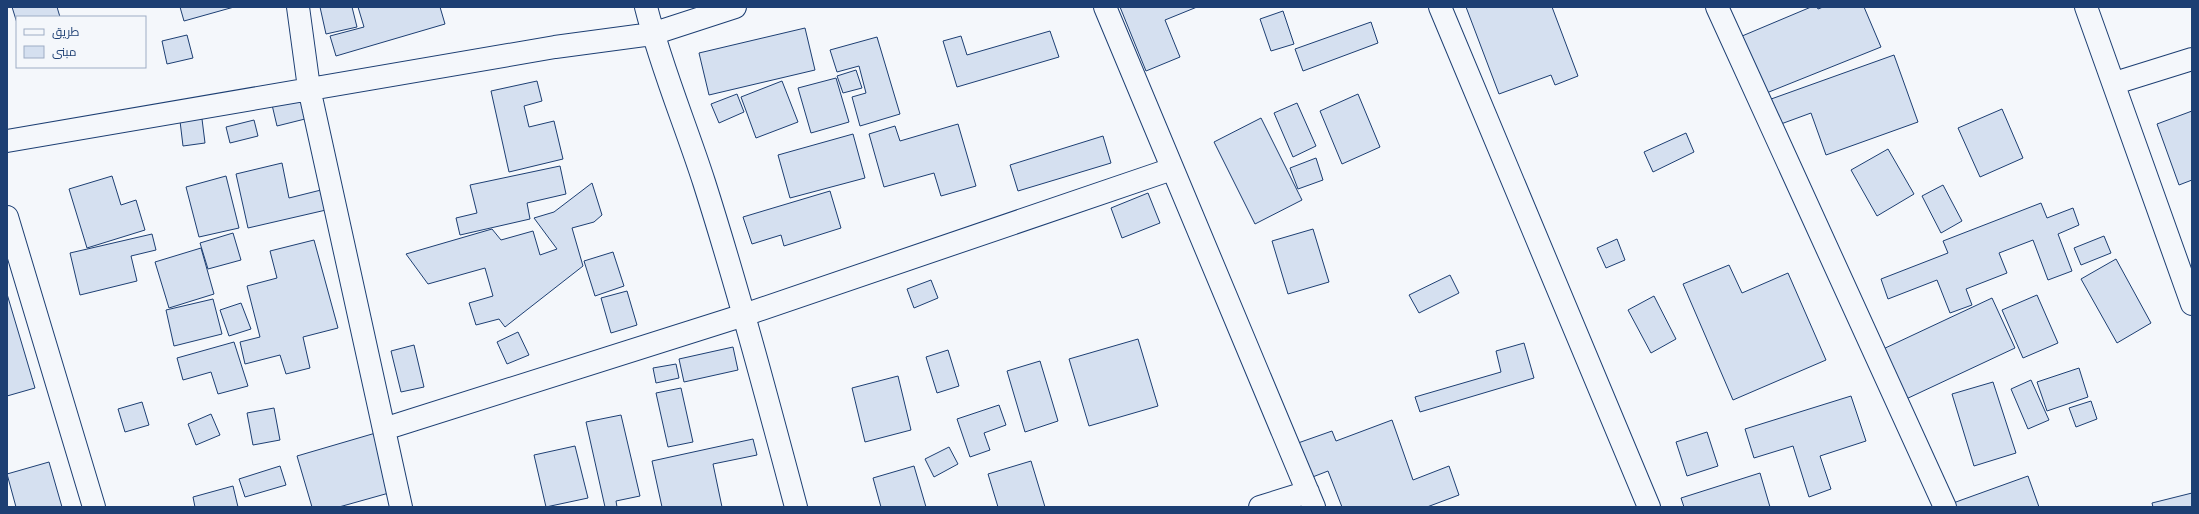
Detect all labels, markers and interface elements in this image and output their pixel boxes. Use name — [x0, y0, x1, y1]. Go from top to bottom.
legend — [16, 16, 146, 68]
text: طريق — [52, 25, 80, 39]
text: مبنى — [52, 45, 77, 59]

